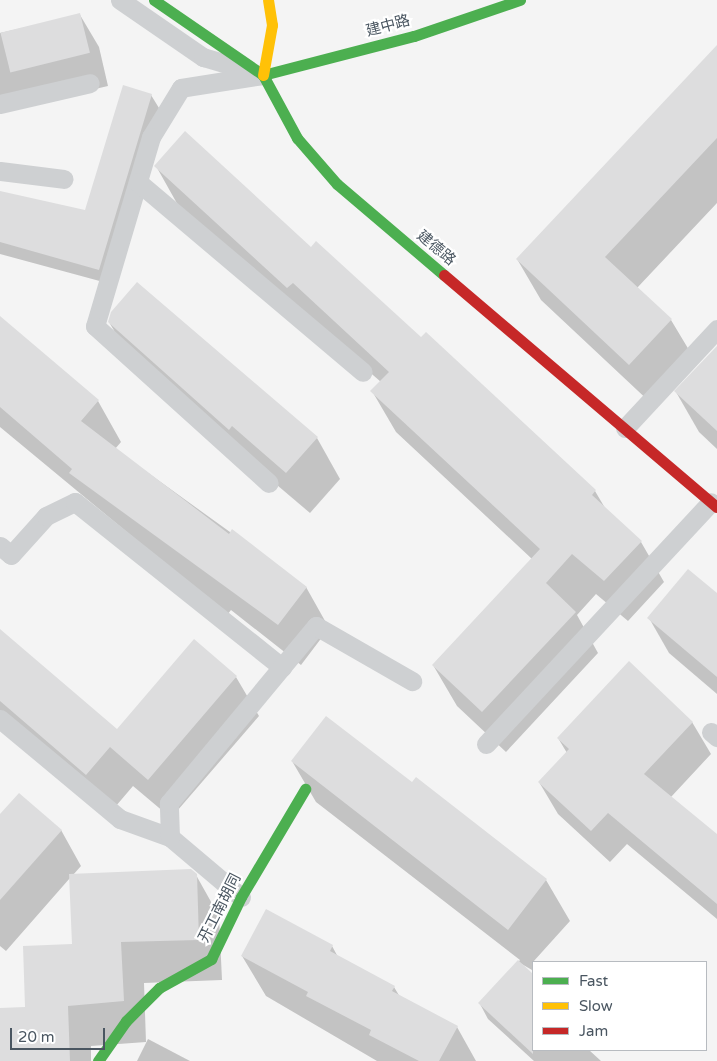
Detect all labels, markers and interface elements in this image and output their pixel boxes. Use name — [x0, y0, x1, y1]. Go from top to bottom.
street label: 建中路 — [364, 11, 412, 41]
street label: 建德路 — [413, 227, 459, 269]
street label: 开工南胡同 — [195, 871, 245, 945]
legend — [532, 961, 707, 1051]
text: Fast — [579, 972, 608, 990]
text: Slow — [579, 997, 613, 1015]
scale bar — [12, 1018, 108, 1050]
text: Jam — [579, 1022, 608, 1040]
text: 20 m — [18, 1028, 55, 1046]

